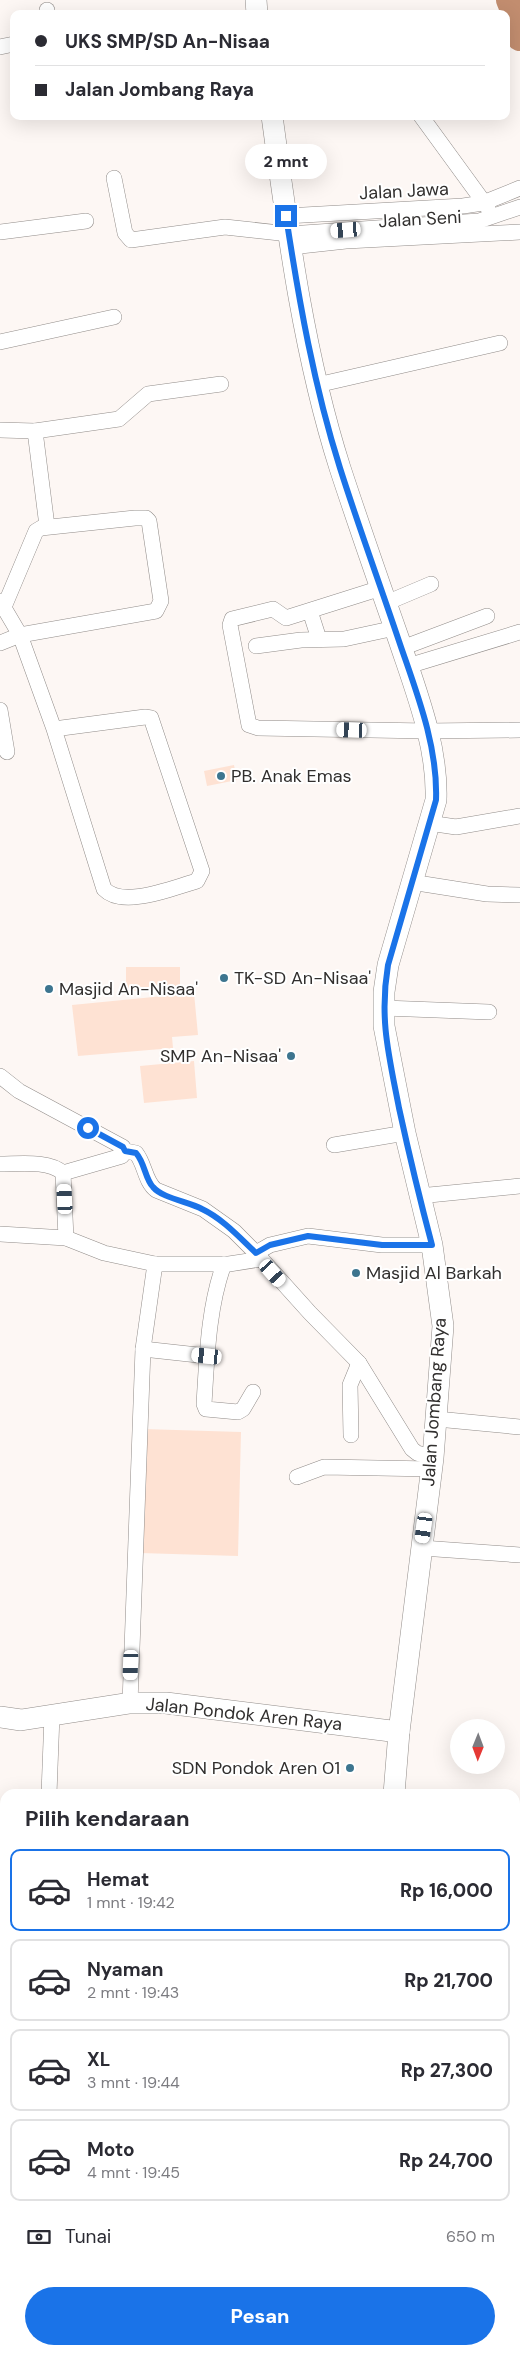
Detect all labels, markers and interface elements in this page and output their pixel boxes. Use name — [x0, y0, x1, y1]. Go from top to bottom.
text: UKS SMP/SD An-Nisaa — [65, 29, 270, 54]
text: Jalan Jombang Raya — [65, 77, 254, 102]
callout: 2 mnt — [245, 144, 327, 178]
text: 2 mnt — [263, 151, 309, 172]
street label: Jalan Jawa — [359, 177, 449, 205]
route end — [275, 205, 297, 227]
street label: Jalan Seni — [378, 205, 462, 233]
car — [330, 221, 361, 239]
car — [336, 722, 367, 738]
place label: PB. Anak Emas — [231, 764, 352, 788]
marker: PB. Anak Emas — [215, 770, 227, 782]
place label: TK-SD An-Nisaa' — [234, 966, 371, 990]
marker: TK-SD An-Nisaa' — [218, 972, 230, 984]
place label: Masjid An-Nisaa' — [59, 977, 198, 1001]
marker: Masjid An-Nisaa' — [43, 983, 55, 995]
place label: SMP An-Nisaa' — [160, 1044, 281, 1068]
marker: SMP An-Nisaa' — [285, 1050, 297, 1062]
route start — [77, 1117, 99, 1139]
car — [56, 1184, 73, 1214]
car — [257, 1257, 288, 1289]
place label: Masjid Al Barkah — [366, 1261, 502, 1285]
marker: Masjid Al Barkah — [350, 1267, 362, 1279]
street label: Jalan Jombang Raya — [416, 1317, 452, 1487]
car — [191, 1347, 222, 1365]
car — [414, 1512, 433, 1544]
car — [122, 1650, 139, 1680]
street label: Jalan Pondok Aren Raya — [145, 1692, 343, 1736]
north arrow — [450, 1719, 505, 1774]
map controls — [450, 1719, 505, 1774]
place label: SDN Pondok Aren 01 — [172, 1756, 340, 1780]
marker: SDN Pondok Aren 01 — [344, 1762, 356, 1774]
text: Pilih kendaraan — [25, 1804, 189, 1833]
text: Hemat — [87, 1867, 149, 1892]
icon: car — [27, 1868, 72, 1913]
text: Rp 16,000 — [400, 1878, 493, 1903]
text: 1 mnt · 19:42 — [87, 1892, 175, 1913]
text: Nyaman — [87, 1957, 163, 1982]
icon: car — [27, 1958, 72, 2003]
text: Rp 21,700 — [404, 1968, 493, 1993]
text: 2 mnt · 19:43 — [87, 1982, 179, 2003]
text: XL — [87, 2047, 110, 2072]
icon: car — [27, 2048, 72, 2093]
text: Rp 27,300 — [401, 2058, 493, 2083]
text: 3 mnt · 19:44 — [87, 2072, 180, 2093]
text: Moto — [87, 2137, 135, 2162]
icon: car — [27, 2138, 72, 2183]
text: Rp 24,700 — [399, 2148, 493, 2173]
text: 4 mnt · 19:45 — [87, 2162, 180, 2183]
icon: cash — [25, 2223, 53, 2251]
text: Tunai — [65, 2224, 111, 2249]
text: 650 m — [446, 2226, 495, 2247]
button: Pesan — [25, 2287, 495, 2345]

